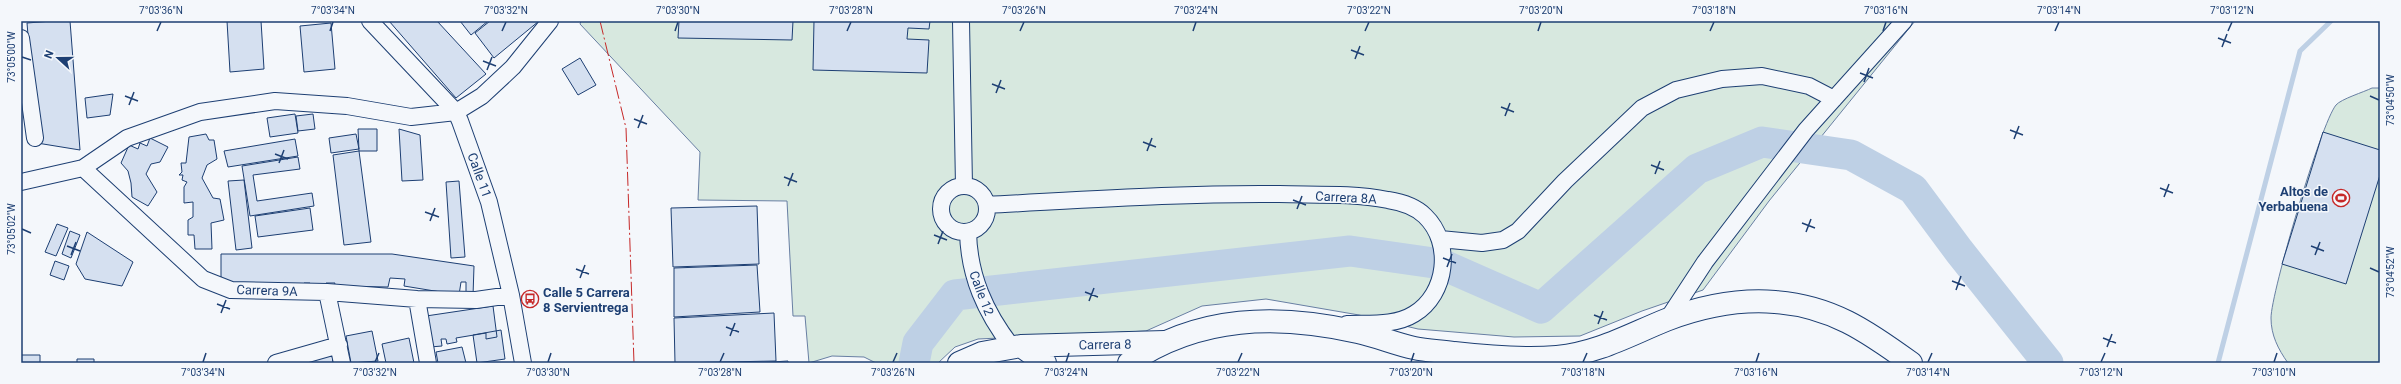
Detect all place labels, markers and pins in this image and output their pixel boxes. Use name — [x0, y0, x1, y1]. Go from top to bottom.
place label: Altos de Yerbabuena — [2258, 184, 2328, 214]
sports icon: Altos de Yerbabuena — [2331, 188, 2351, 208]
place label: Calle 5 Carrera 8 Servientrega — [543, 285, 630, 315]
bus stop icon: Calle 5 Carrera 8 Servientrega — [520, 289, 540, 309]

